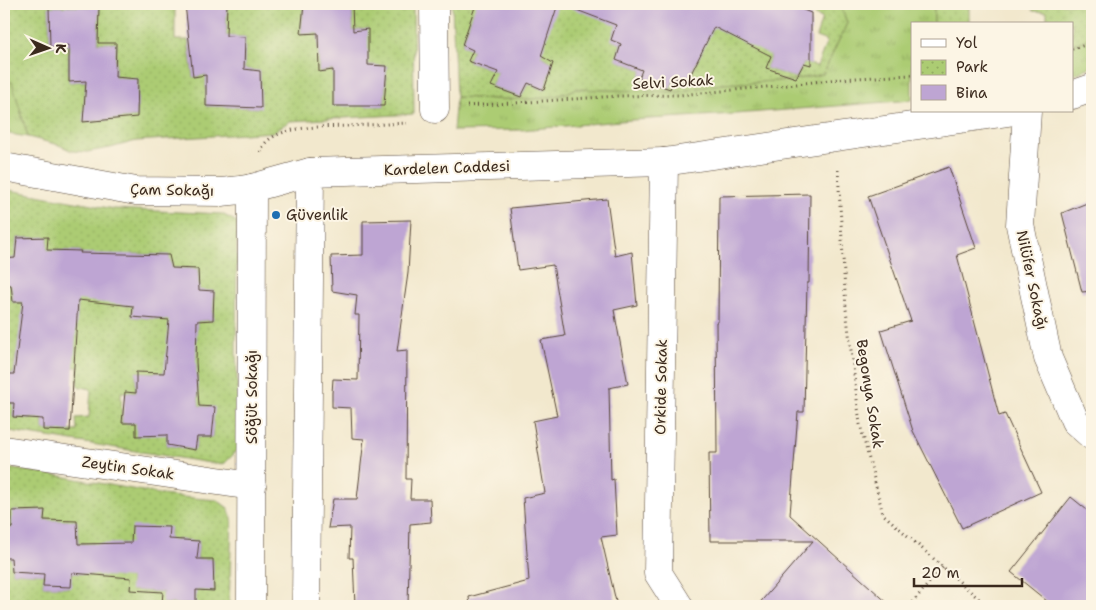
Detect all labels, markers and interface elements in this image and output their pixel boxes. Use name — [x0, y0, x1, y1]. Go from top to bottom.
north arrow — [22, 22, 72, 72]
legend — [911, 22, 1074, 112]
text: Yol — [956, 33, 978, 53]
text: K — [52, 43, 70, 54]
text: Park — [956, 57, 988, 77]
street label: Selvi Sokak — [632, 70, 714, 94]
text: Bina — [956, 83, 988, 103]
street label: Kardelen Caddesi — [384, 156, 510, 180]
street label: Çam Sokağı — [130, 179, 214, 201]
place label: Güvenlik — [286, 205, 348, 225]
marker: Güvenlik — [270, 209, 282, 221]
street label: Nilüfer Sokağı — [1012, 228, 1052, 332]
street label: Begonya Sokak — [851, 338, 889, 450]
street label: Orkide Sokak — [650, 339, 672, 435]
street label: Söğüt Sokağı — [242, 350, 262, 444]
street label: Zeytin Sokak — [80, 452, 176, 484]
scale bar — [914, 555, 1021, 587]
text: 20 m — [921, 563, 960, 583]

